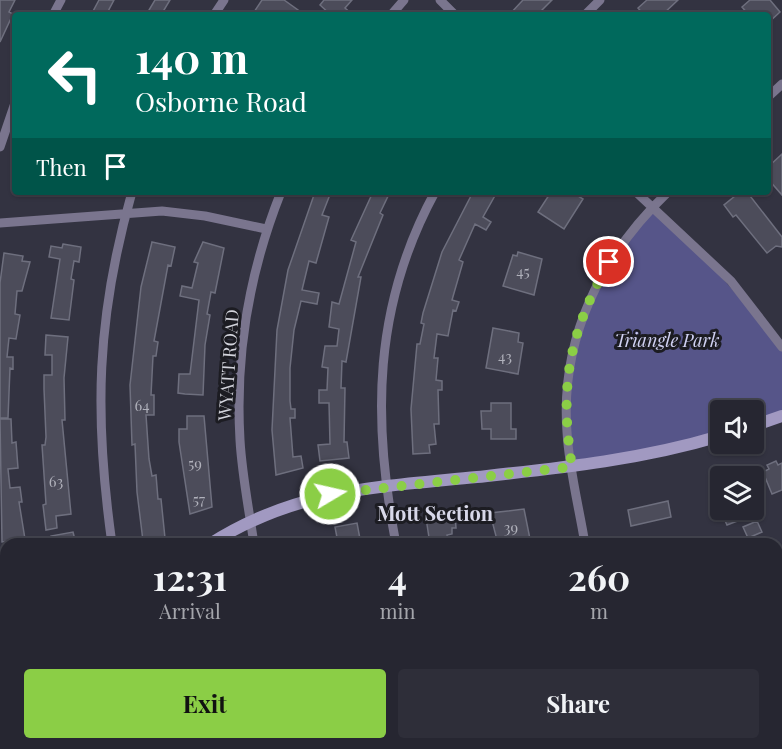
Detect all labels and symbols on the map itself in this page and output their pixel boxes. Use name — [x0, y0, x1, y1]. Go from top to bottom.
pin — [583, 236, 634, 287]
house number: 45 — [516, 261, 530, 281]
street label: WYATT ROAD — [212, 308, 244, 423]
park label: Triangle Park — [614, 328, 720, 352]
house number: 43 — [498, 346, 512, 366]
house number: 64 — [134, 395, 150, 415]
house number: 59 — [188, 453, 202, 473]
position arrow — [298, 462, 362, 526]
house number: 63 — [49, 471, 63, 491]
house number: 57 — [193, 489, 205, 509]
district label: Mott Section — [377, 499, 494, 526]
house number: 39 — [504, 517, 518, 537]

